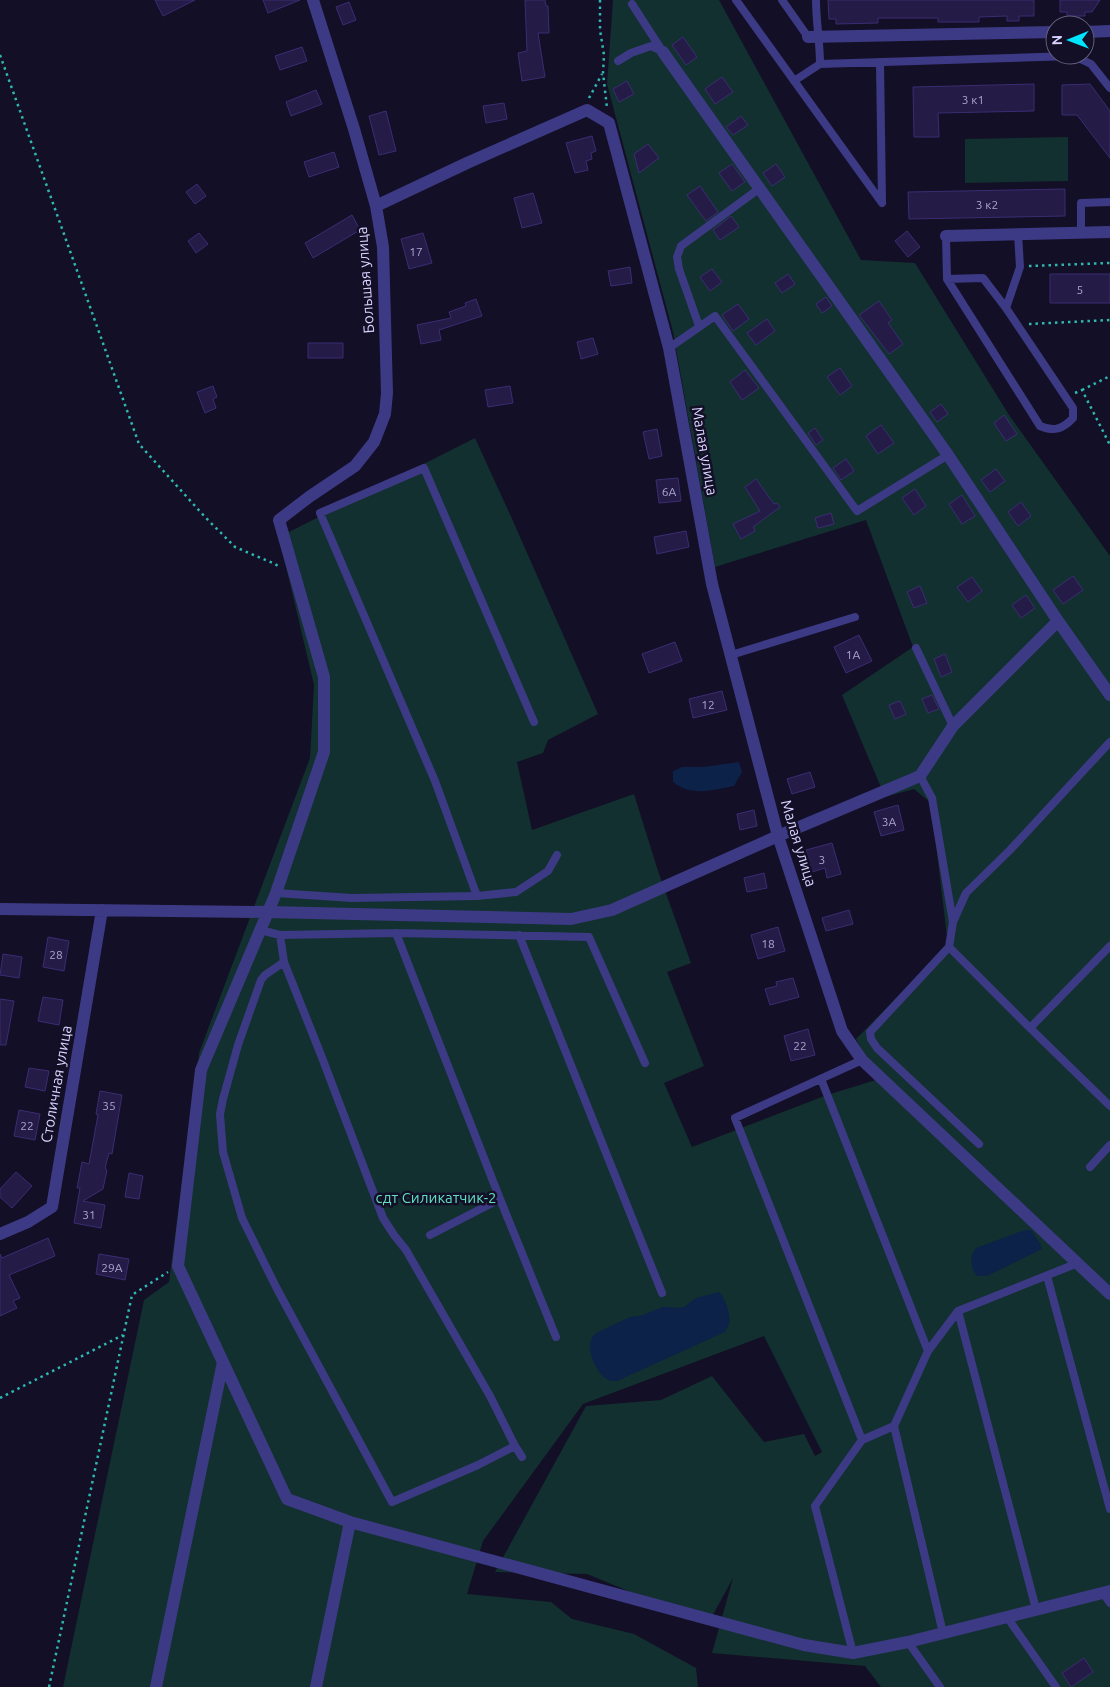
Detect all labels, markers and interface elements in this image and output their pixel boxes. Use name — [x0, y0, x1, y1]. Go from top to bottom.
north arrow — [1045, 15, 1095, 65]
text: N — [1049, 35, 1065, 46]
house number: 3 к1 — [962, 93, 984, 106]
house number: 3 к2 — [976, 198, 998, 211]
street label: Большая улица — [353, 226, 377, 334]
house number: 17 — [409, 245, 423, 258]
house number: 5 — [1077, 283, 1083, 296]
street label: Малая улица — [689, 405, 721, 497]
house number: 6А — [662, 485, 676, 498]
house number: 1А — [846, 648, 860, 661]
house number: 12 — [701, 698, 715, 711]
street label: Малая улица — [778, 798, 820, 888]
house number: 3А — [882, 815, 896, 828]
house number: 3 — [819, 853, 825, 866]
house number: 18 — [761, 937, 775, 950]
house number: 28 — [49, 948, 63, 961]
street label: Столичная улица — [37, 1024, 75, 1144]
house number: 22 — [793, 1039, 807, 1052]
house number: 35 — [102, 1099, 116, 1112]
house number: 22 — [20, 1119, 34, 1132]
park label: сдт Силикатчик-2 — [376, 1189, 496, 1206]
house number: 31 — [82, 1208, 96, 1221]
house number: 29А — [101, 1261, 123, 1274]

